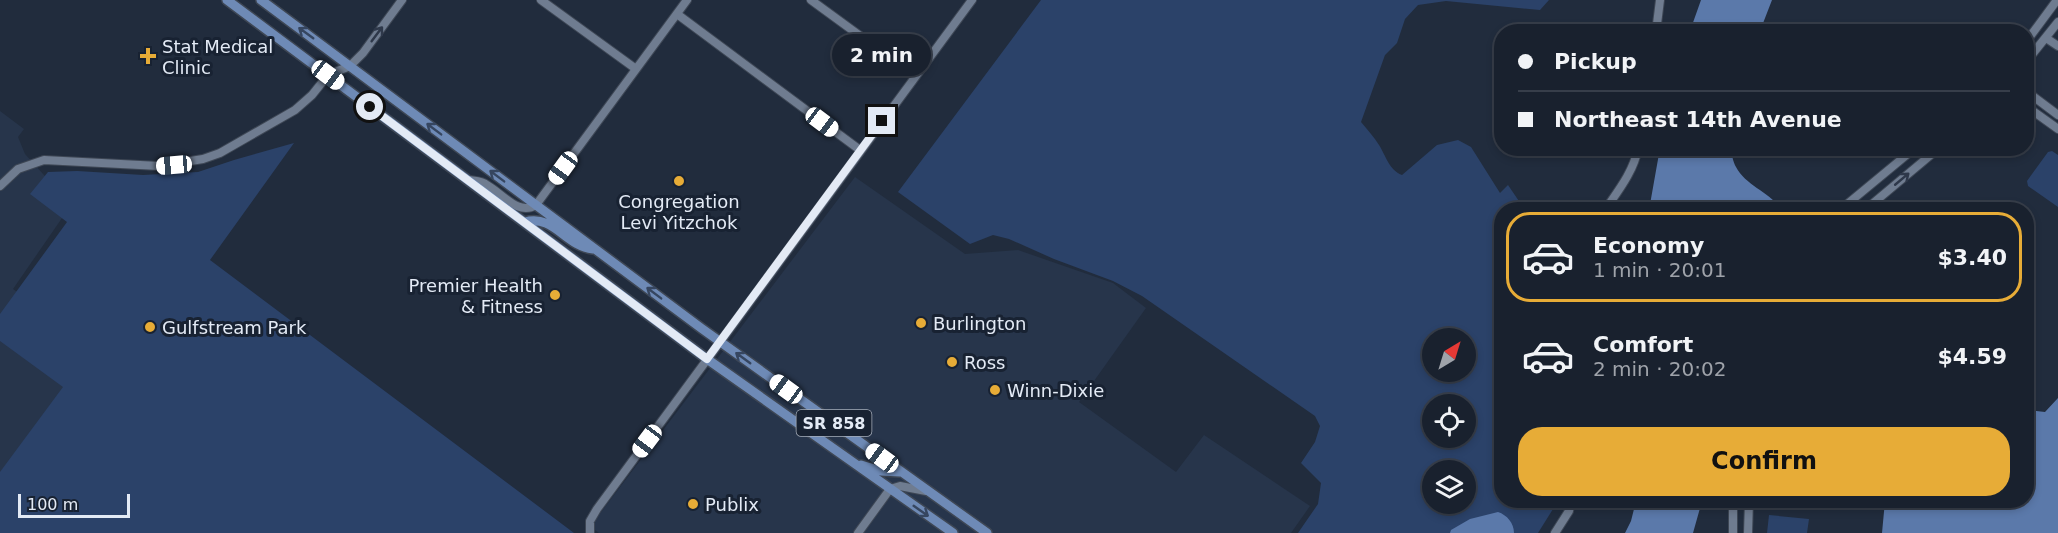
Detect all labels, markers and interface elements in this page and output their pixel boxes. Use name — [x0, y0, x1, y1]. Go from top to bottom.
one-way arrow — [370, 26, 383, 42]
one-way arrow — [298, 27, 314, 39]
callout: 2 min — [832, 34, 932, 76]
place label: Stat Medical Clinic — [162, 36, 273, 78]
text: 2 min — [850, 43, 913, 67]
marker: Stat Medical Clinic — [139, 47, 157, 65]
text: Pickup — [1554, 49, 1637, 74]
car — [308, 57, 348, 93]
route start — [356, 93, 383, 120]
car — [802, 104, 842, 140]
route end — [868, 107, 895, 134]
text: Northeast 14th Avenue — [1554, 107, 1842, 132]
one-way arrow — [427, 122, 443, 135]
car — [545, 148, 581, 188]
car — [155, 154, 193, 176]
one-way arrow — [490, 170, 506, 183]
one-way arrow — [1894, 173, 1910, 186]
marker: Congregation Levi Yitzchok — [672, 174, 686, 188]
place label: Congregation Levi Yitzchok — [618, 191, 740, 233]
icon: car — [1521, 230, 1575, 284]
text: Economy — [1593, 233, 1704, 258]
text: $3.40 — [1937, 245, 2007, 270]
text: 1 min · 20:01 — [1593, 258, 1727, 282]
place label: Premier Health & Fitness — [409, 275, 543, 317]
one-way arrow — [646, 287, 662, 299]
marker: Premier Health & Fitness — [548, 288, 562, 302]
place label: Burlington — [933, 313, 1026, 334]
marker: Burlington — [914, 316, 928, 330]
place label: Gulfstream Park — [162, 317, 307, 338]
marker: Gulfstream Park — [143, 320, 157, 334]
north arrow — [1422, 328, 1476, 382]
map controls — [1422, 328, 1476, 514]
icon: car — [1521, 329, 1575, 383]
text: Comfort — [1593, 332, 1693, 357]
text: $4.59 — [1937, 344, 2007, 369]
one-way arrow — [735, 352, 751, 364]
place label: Ross — [964, 352, 1005, 373]
marker: Ross — [945, 355, 959, 369]
text: 2 min · 20:02 — [1593, 357, 1727, 381]
car — [766, 371, 806, 407]
place label: Winn-Dixie — [1007, 380, 1104, 401]
marker: Winn-Dixie — [988, 383, 1002, 397]
button: locate — [1422, 394, 1476, 448]
road number: SR 858 — [796, 410, 872, 436]
car — [629, 421, 665, 461]
button: Confirm — [1518, 427, 2010, 496]
car — [862, 440, 902, 476]
button: layers — [1422, 460, 1476, 514]
scale bar — [18, 491, 130, 518]
place label: Publix — [705, 494, 759, 515]
text: 100 m — [27, 495, 78, 514]
marker: Publix — [686, 497, 700, 511]
one-way arrow — [913, 505, 929, 517]

